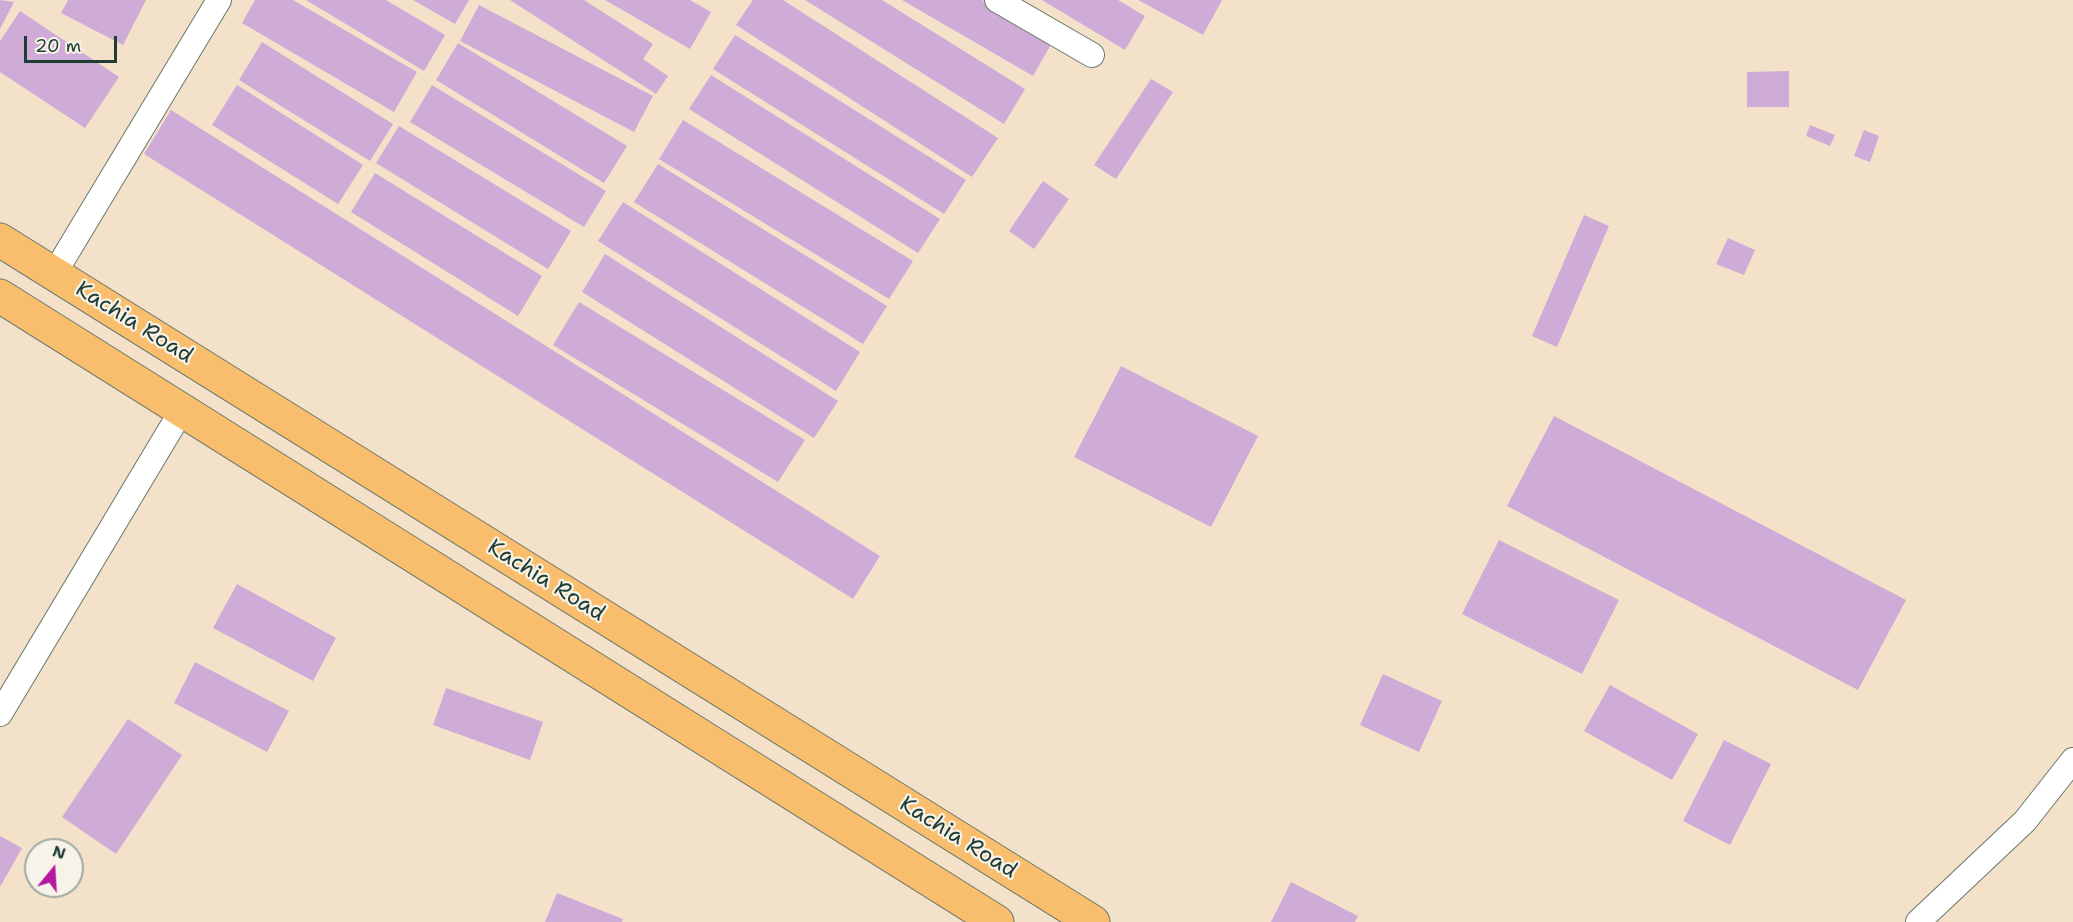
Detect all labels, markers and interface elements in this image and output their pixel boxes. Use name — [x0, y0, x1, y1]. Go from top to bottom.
scale bar — [27, 24, 120, 62]
text: 20 m — [35, 34, 81, 58]
street label: Kachia Road — [70, 276, 198, 370]
street label: Kachia Road — [482, 534, 610, 628]
street label: Kachia Road — [894, 791, 1022, 885]
north arrow — [24, 838, 84, 898]
text: N — [50, 840, 68, 864]

